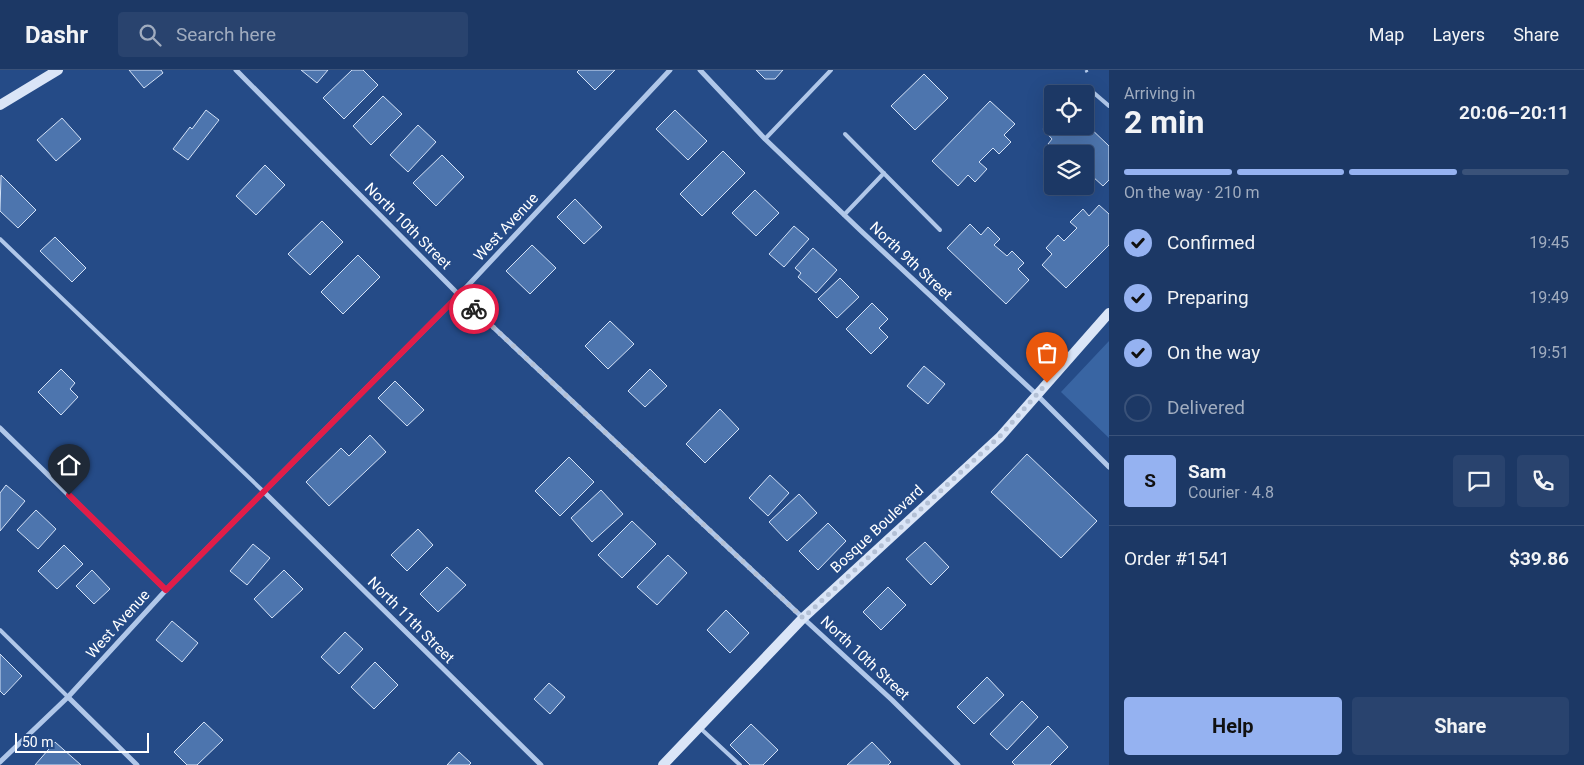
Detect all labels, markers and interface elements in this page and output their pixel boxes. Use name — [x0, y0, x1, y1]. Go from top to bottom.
search box — [118, 12, 468, 57]
text: Dashr — [25, 21, 88, 49]
icon: search — [136, 21, 164, 49]
text: Search here — [176, 23, 276, 46]
text: Map — [1369, 24, 1404, 45]
text: Layers — [1432, 24, 1485, 45]
text: Share — [1513, 24, 1559, 45]
text: Arriving in — [1124, 84, 1195, 103]
map controls — [1044, 85, 1094, 195]
button: locate — [1044, 85, 1094, 135]
text: 20:06–20:11 — [1459, 101, 1569, 124]
text: 2 min — [1124, 103, 1204, 141]
button: layers — [1044, 145, 1094, 195]
street label: North 10th Street — [361, 179, 455, 273]
text: On the way · 210 m — [1124, 183, 1260, 202]
street label: West Avenue — [470, 189, 542, 265]
street label: North 9th Street — [866, 218, 956, 304]
icon: check — [1124, 229, 1152, 257]
text: Confirmed — [1167, 231, 1255, 254]
text: 19:45 — [1529, 233, 1569, 252]
courier — [449, 284, 499, 334]
icon: check — [1124, 284, 1152, 312]
text: Preparing — [1167, 286, 1249, 309]
text: 19:49 — [1529, 288, 1569, 307]
icon: bike — [460, 295, 488, 323]
pin — [1026, 332, 1068, 383]
icon: bag — [1033, 339, 1061, 367]
icon: check — [1124, 339, 1152, 367]
text: On the way — [1167, 341, 1260, 364]
text: 19:51 — [1529, 343, 1569, 362]
text: Delivered — [1167, 396, 1245, 419]
pin — [48, 444, 90, 495]
icon: home — [55, 451, 83, 479]
button: chat — [1453, 455, 1505, 507]
button: phone — [1517, 455, 1569, 507]
text: Sam — [1188, 460, 1226, 483]
text: S — [1144, 469, 1156, 492]
street label: Bosque Boulevard — [827, 481, 927, 577]
text: Courier · 4.8 — [1188, 483, 1274, 502]
text: Order #1541 — [1124, 547, 1230, 570]
text: $39.86 — [1509, 547, 1569, 570]
street label: North 11th Street — [364, 573, 458, 667]
street label: West Avenue — [82, 586, 154, 662]
street label: North 10th Street — [817, 612, 913, 704]
button: Help — [1124, 697, 1342, 755]
button: Share — [1352, 697, 1569, 755]
scale bar — [15, 730, 149, 753]
text: 50 m — [22, 734, 54, 750]

